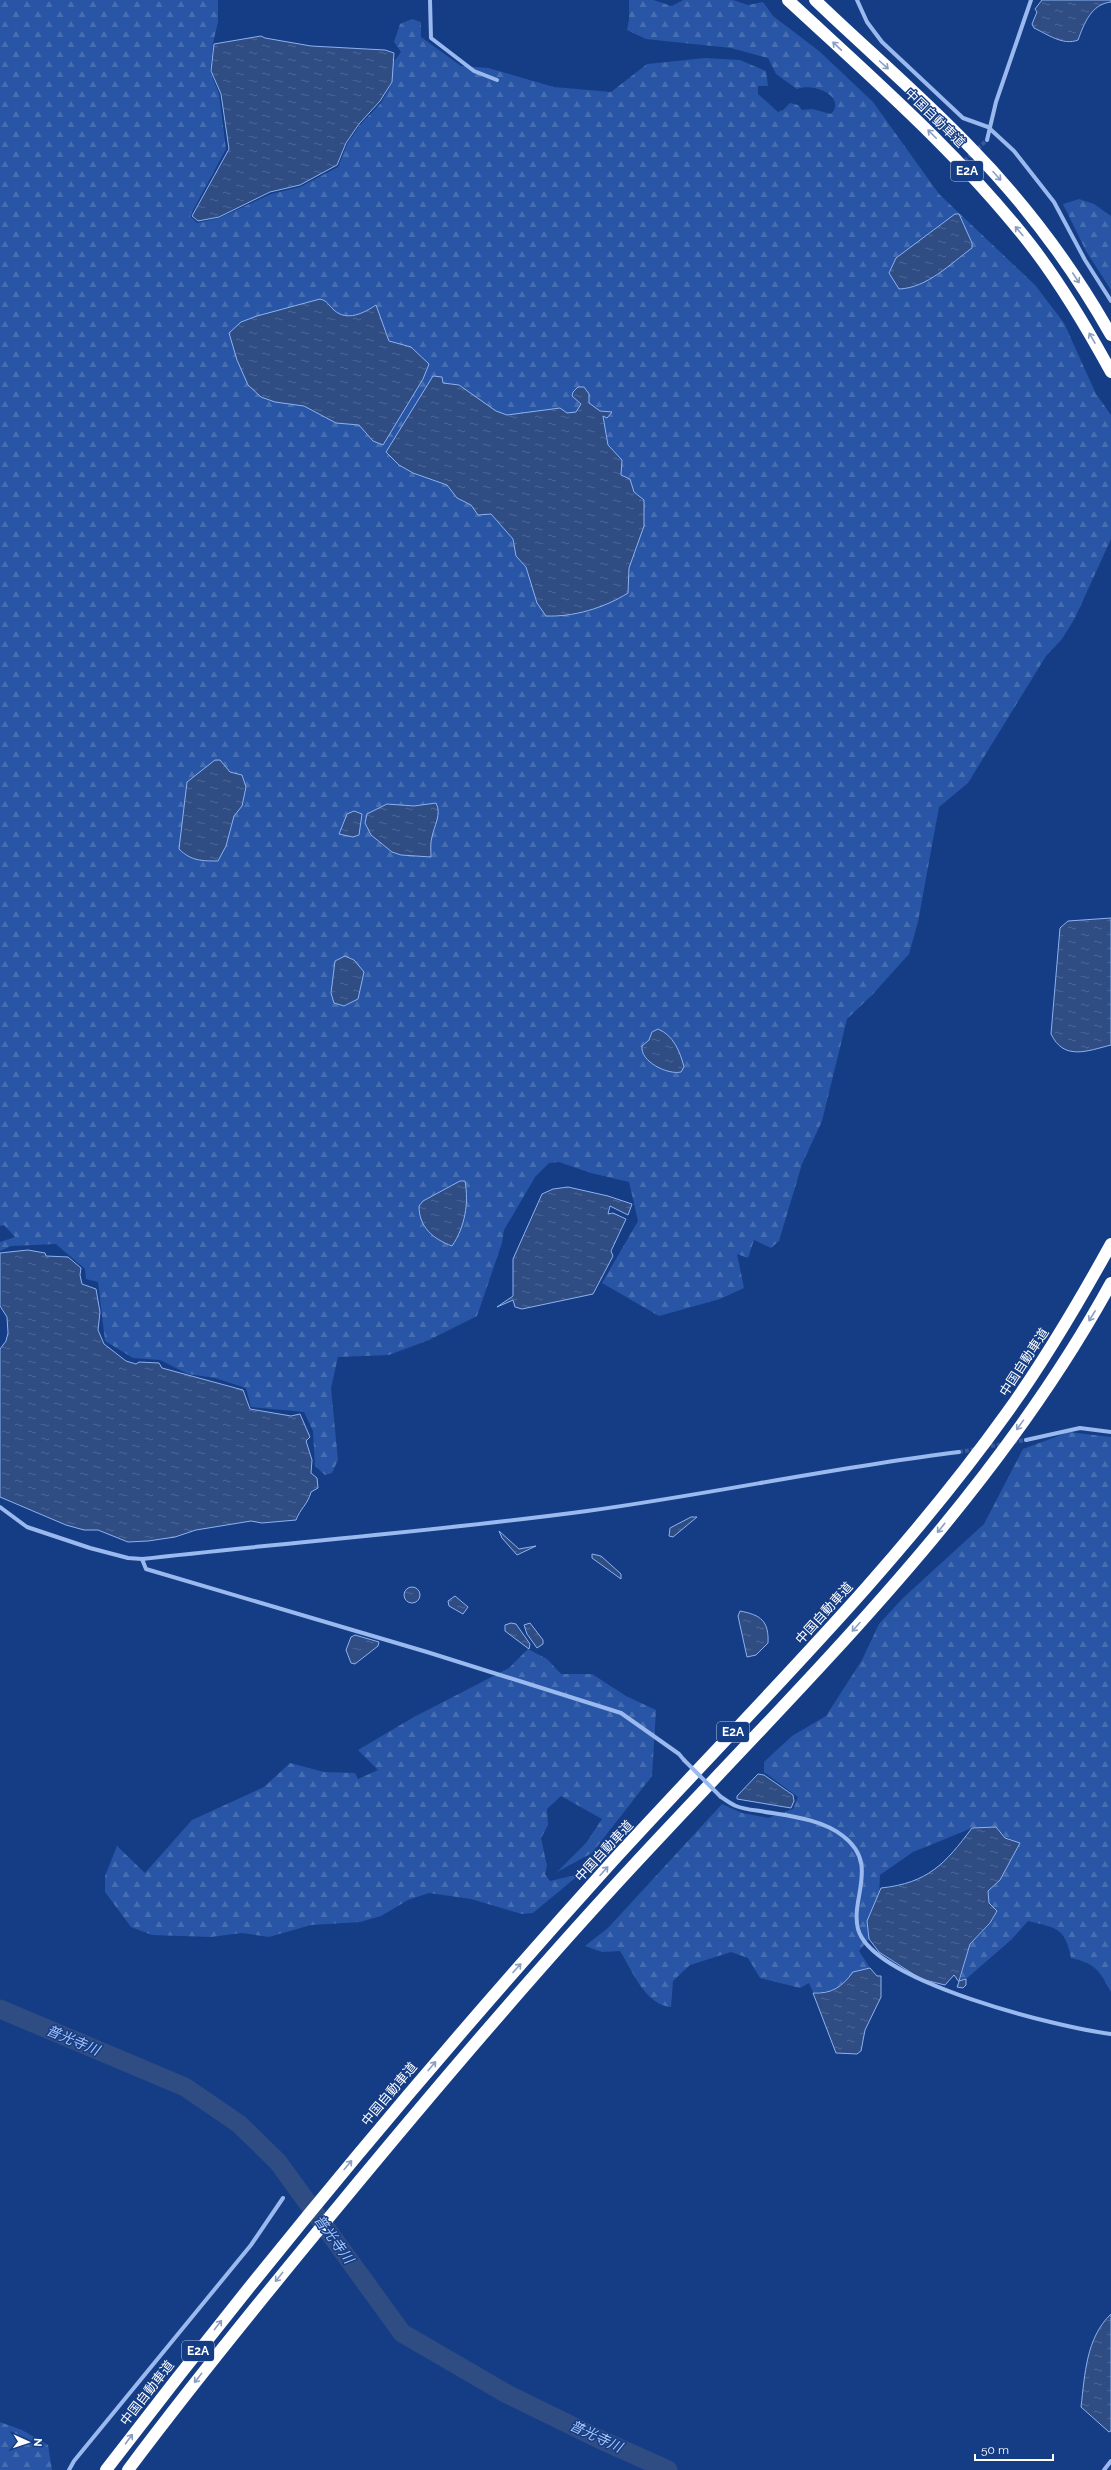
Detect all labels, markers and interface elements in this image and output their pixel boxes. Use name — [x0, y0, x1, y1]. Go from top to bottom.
one-way arrow — [832, 41, 842, 50]
one-way arrow — [878, 61, 889, 70]
street label: 中国自動車道 — [902, 86, 968, 150]
one-way arrow — [927, 129, 937, 139]
road number: E2A — [951, 161, 983, 181]
one-way arrow — [992, 170, 1001, 181]
one-way arrow — [1015, 225, 1023, 236]
one-way arrow — [1073, 272, 1081, 284]
one-way arrow — [1088, 332, 1096, 344]
one-way arrow — [1087, 1310, 1095, 1322]
street label: 中国自動車道 — [996, 1325, 1052, 1399]
one-way arrow — [1016, 1419, 1024, 1430]
one-way arrow — [936, 1522, 945, 1533]
street label: 中国自動車道 — [792, 1579, 856, 1647]
one-way arrow — [852, 1621, 861, 1631]
road number: E2A — [717, 1722, 749, 1742]
street label: 中国自動車道 — [572, 1817, 636, 1885]
one-way arrow — [599, 1867, 608, 1877]
one-way arrow — [512, 1963, 522, 1973]
water label: 普光寺川 — [44, 2022, 104, 2059]
street label: 中国自動車道 — [358, 2059, 420, 2129]
one-way arrow — [427, 2061, 436, 2071]
one-way arrow — [343, 2160, 352, 2170]
water label: 普光寺川 — [311, 2212, 358, 2268]
one-way arrow — [275, 2271, 284, 2282]
one-way arrow — [214, 2320, 222, 2331]
road number: E2A — [182, 2341, 214, 2361]
street label: 中国自動車道 — [117, 2358, 177, 2428]
one-way arrow — [194, 2373, 203, 2384]
water label: 普光寺川 — [567, 2417, 627, 2456]
north arrow — [8, 2422, 48, 2462]
one-way arrow — [125, 2434, 134, 2445]
scale bar — [975, 2436, 1053, 2462]
text: N — [31, 2438, 44, 2447]
text: 50 m — [981, 2443, 1009, 2457]

